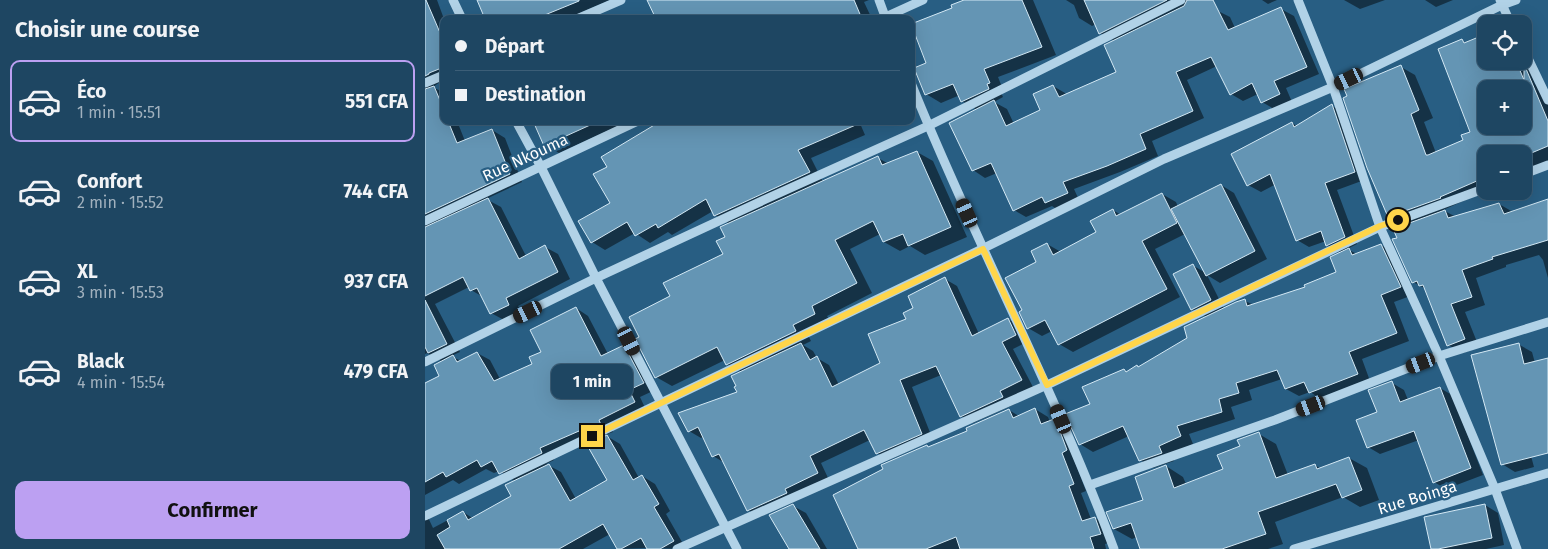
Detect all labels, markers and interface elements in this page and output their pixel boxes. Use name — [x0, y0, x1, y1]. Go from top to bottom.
map controls — [1477, 15, 1532, 200]
button: locate — [1477, 15, 1532, 70]
text: Choisir une course — [15, 16, 200, 43]
text: Départ — [485, 35, 544, 58]
car — [1332, 66, 1365, 92]
icon: car — [17, 79, 62, 124]
text: Éco — [77, 80, 106, 103]
button: + — [1477, 80, 1532, 135]
text: Destination — [485, 83, 586, 106]
text: 551 CFA — [345, 90, 408, 113]
text: 1 min · 15:51 — [77, 103, 161, 122]
street label: Rue Nkouma — [479, 129, 571, 186]
button: − — [1477, 145, 1532, 200]
icon: car — [17, 169, 62, 214]
text: Confort — [77, 170, 142, 193]
text: 744 CFA — [343, 180, 408, 203]
text: 2 min · 15:52 — [77, 193, 164, 212]
car — [954, 196, 979, 230]
route start — [1387, 209, 1409, 231]
icon: car — [17, 259, 62, 304]
text: XL — [77, 260, 98, 283]
text: 937 CFA — [344, 270, 408, 293]
text: 3 min · 15:53 — [77, 283, 164, 302]
car — [511, 299, 544, 325]
car — [615, 324, 642, 358]
icon: car — [17, 349, 62, 394]
text: Black — [77, 350, 124, 373]
car — [1404, 351, 1437, 375]
text: 479 CFA — [344, 360, 408, 383]
callout: 1 min — [551, 364, 633, 398]
text: 1 min — [573, 372, 611, 391]
text: 4 min · 15:54 — [77, 373, 165, 392]
car — [1294, 394, 1327, 418]
car — [1048, 402, 1073, 436]
route end — [581, 425, 603, 447]
street label: Rue Boinga — [1375, 476, 1459, 518]
button: Confirmer — [15, 481, 410, 539]

